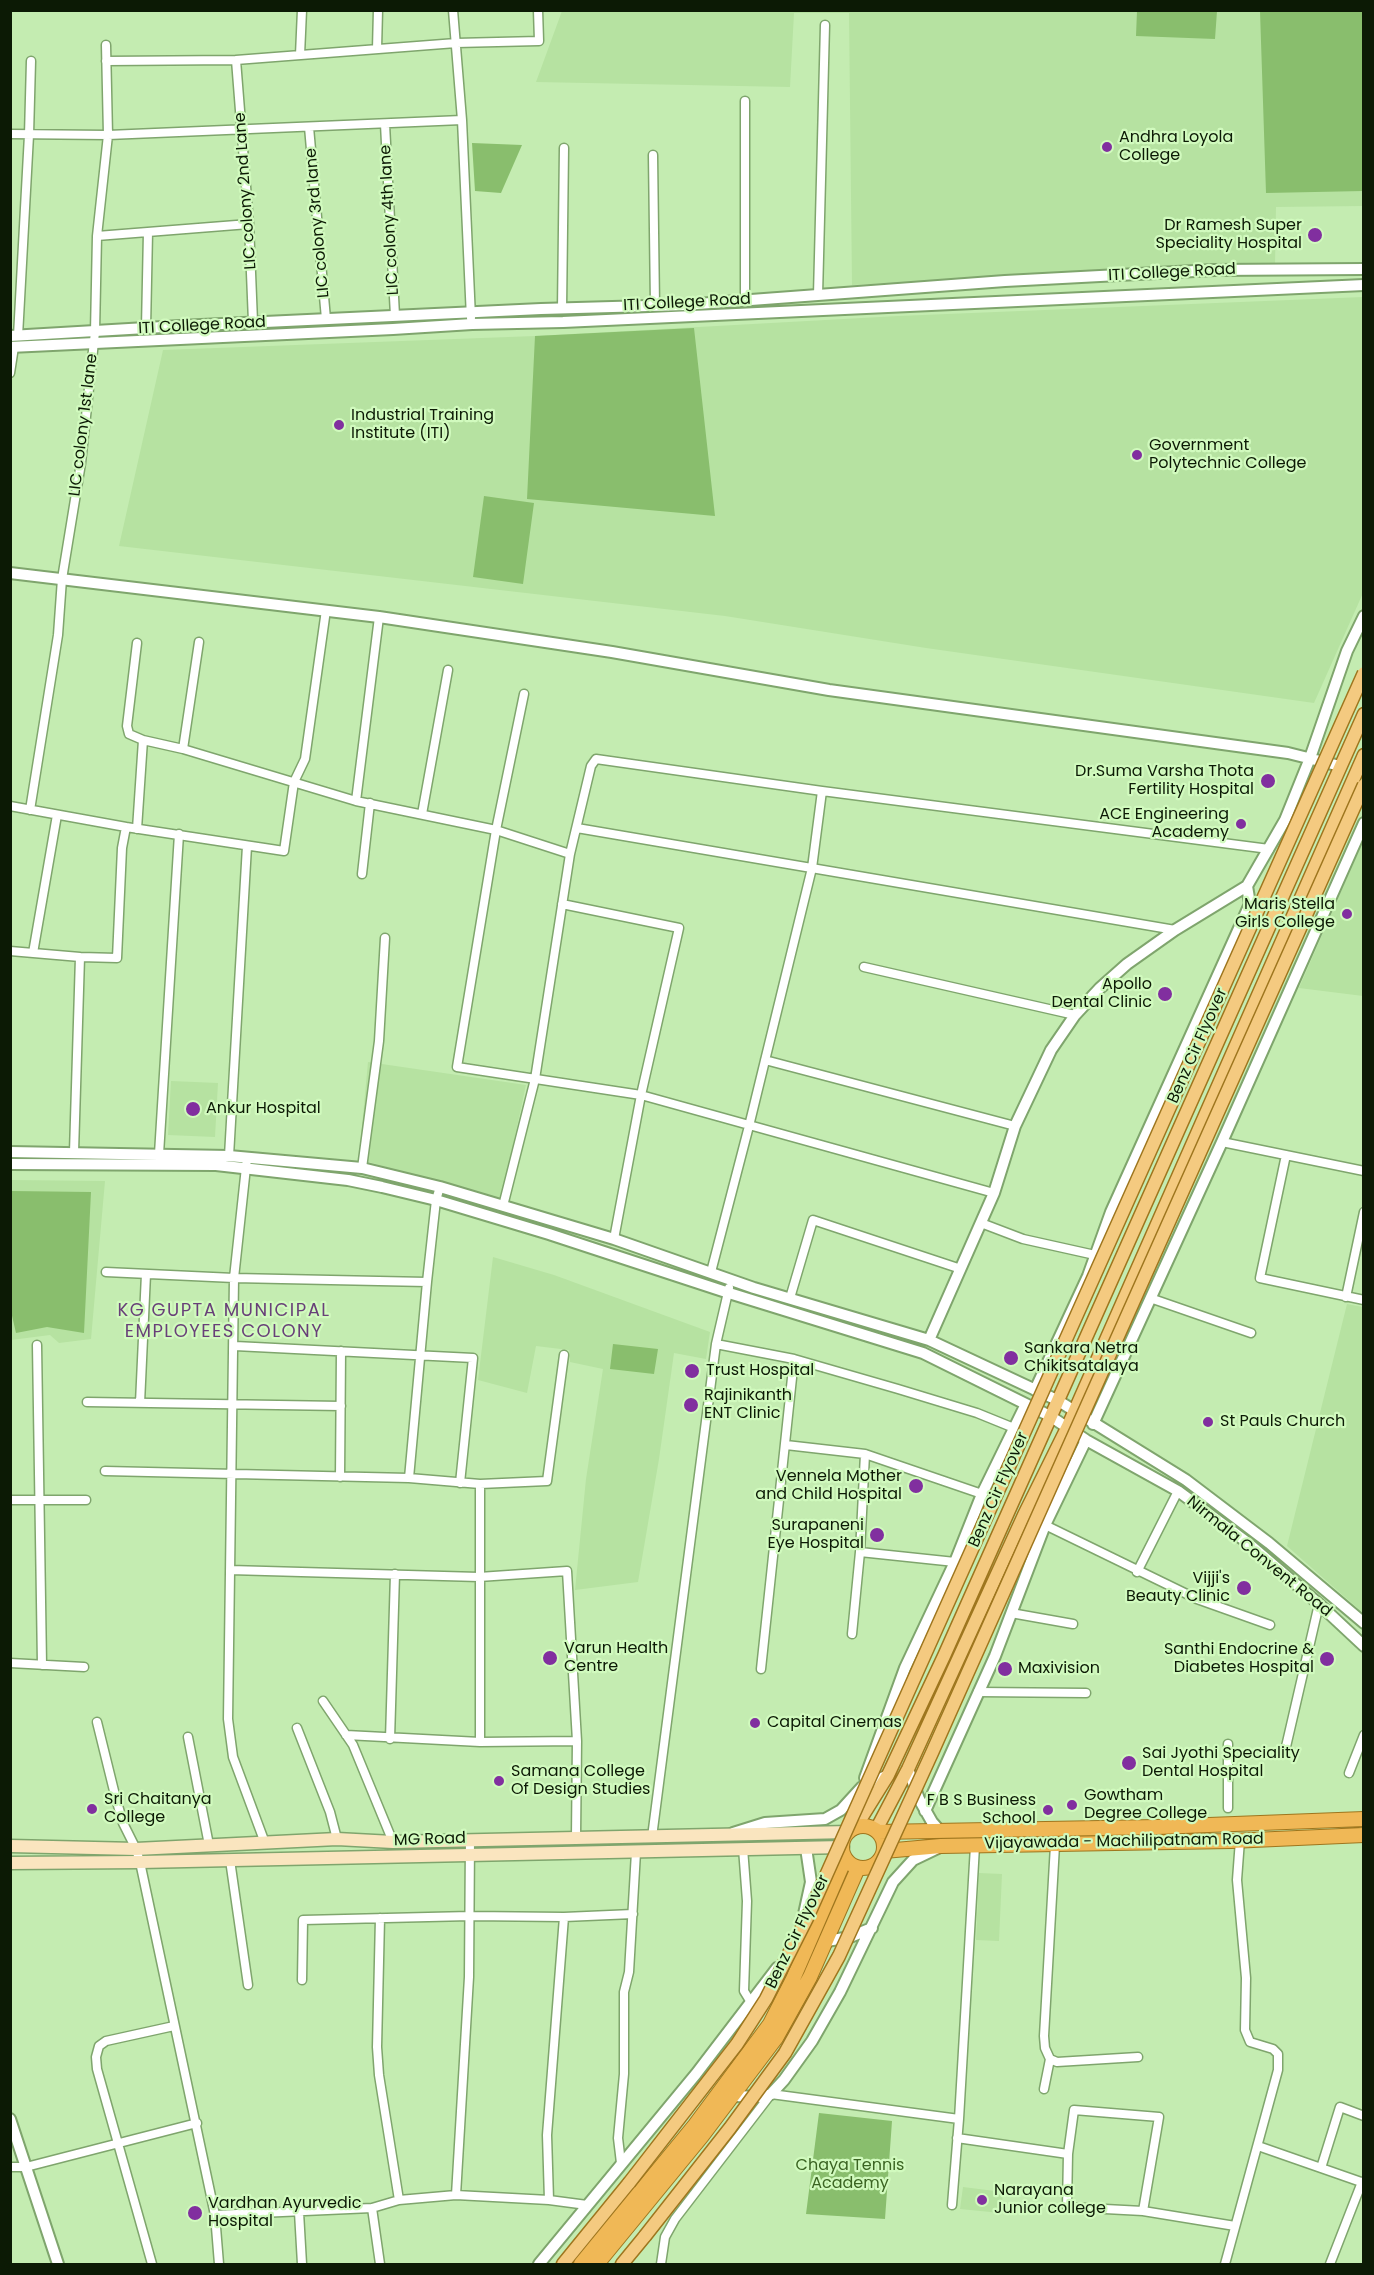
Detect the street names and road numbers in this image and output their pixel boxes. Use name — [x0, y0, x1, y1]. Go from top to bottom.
street label: LIC colony 2nd Lane — [231, 112, 261, 270]
street label: LIC colony 4th lane — [376, 144, 404, 296]
street label: LIC colony 3rd lane — [302, 147, 334, 299]
street label: ITI College Road — [1108, 260, 1236, 286]
street label: ITI College Road — [623, 290, 751, 316]
street label: ITI College Road — [138, 313, 266, 339]
street label: LIC colony 1st lane — [66, 353, 102, 497]
street label: Benz Cir Flyover — [1164, 985, 1232, 1107]
street label: Benz Cir Flyover — [965, 1429, 1033, 1551]
street label: Nirmala Convent Road — [1183, 1493, 1335, 1621]
street label: MG Road — [394, 1829, 466, 1851]
street label: Vijayawada - Machilipatnam Road — [984, 1830, 1264, 1854]
street label: Benz Cir Flyover — [762, 1872, 834, 1992]

